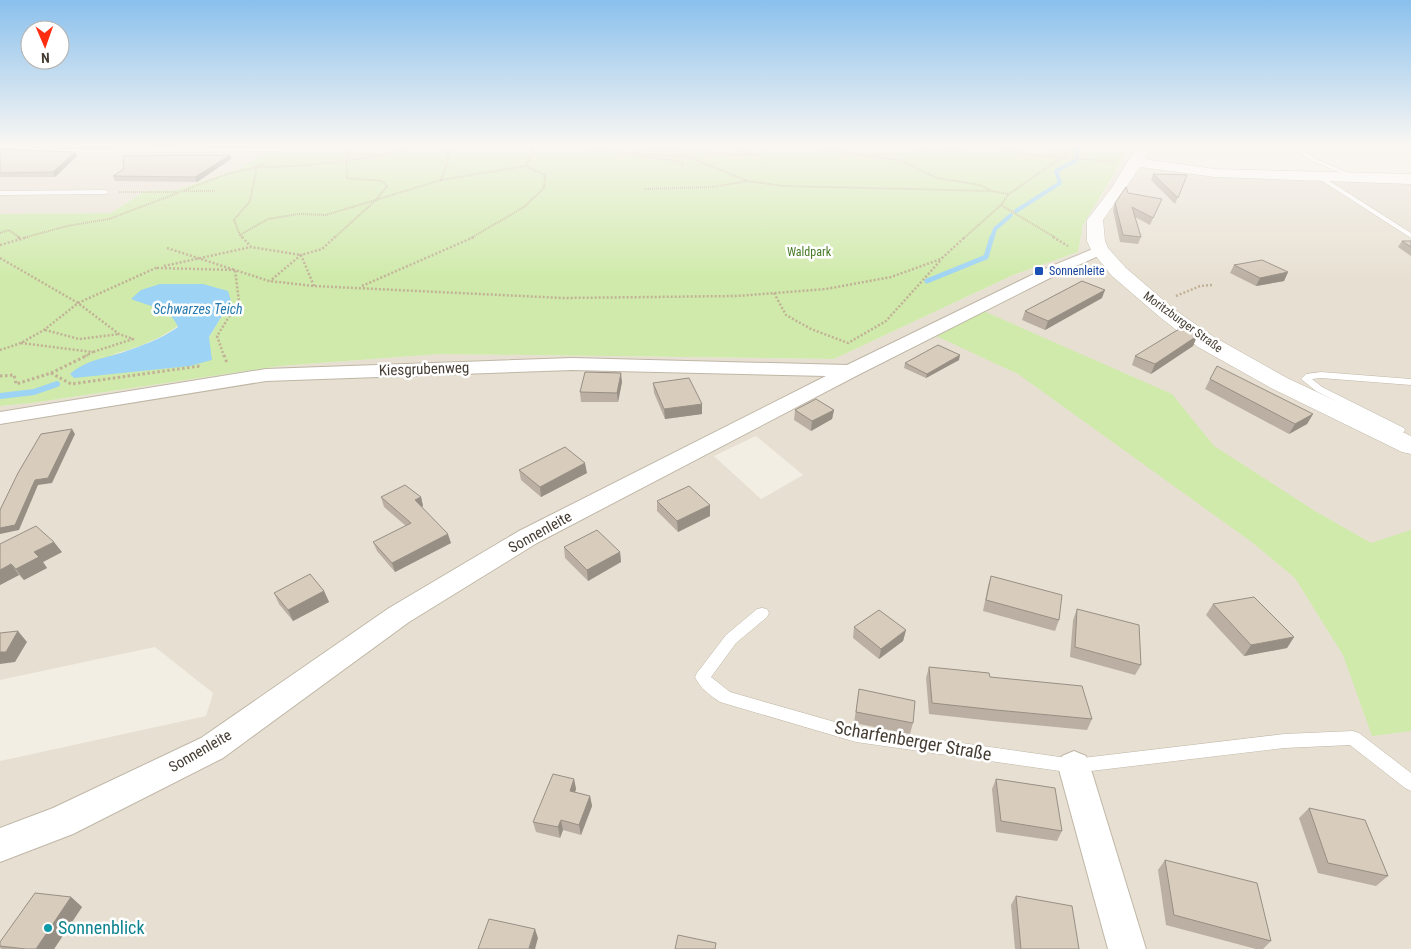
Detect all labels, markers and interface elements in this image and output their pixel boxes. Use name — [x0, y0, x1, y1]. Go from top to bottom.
north arrow — [20, 20, 70, 70]
text: N — [41, 50, 50, 66]
park label: Waldpark — [787, 245, 832, 259]
place label: Sonnenleite — [1049, 264, 1105, 278]
marker: Sonnenleite — [1033, 265, 1045, 277]
street label: Moritzburger Straße — [1141, 289, 1226, 356]
water label: Schwarzes Teich — [153, 301, 243, 317]
street label: Kiesgrubenweg — [378, 358, 470, 380]
street label: Sonnenleite — [505, 507, 575, 557]
street label: Scharfenberger Straße — [833, 716, 993, 765]
street label: Sonnenleite — [165, 726, 235, 776]
place label: Sonnenblick — [58, 917, 145, 938]
marker: Sonnenblick — [42, 922, 54, 934]

